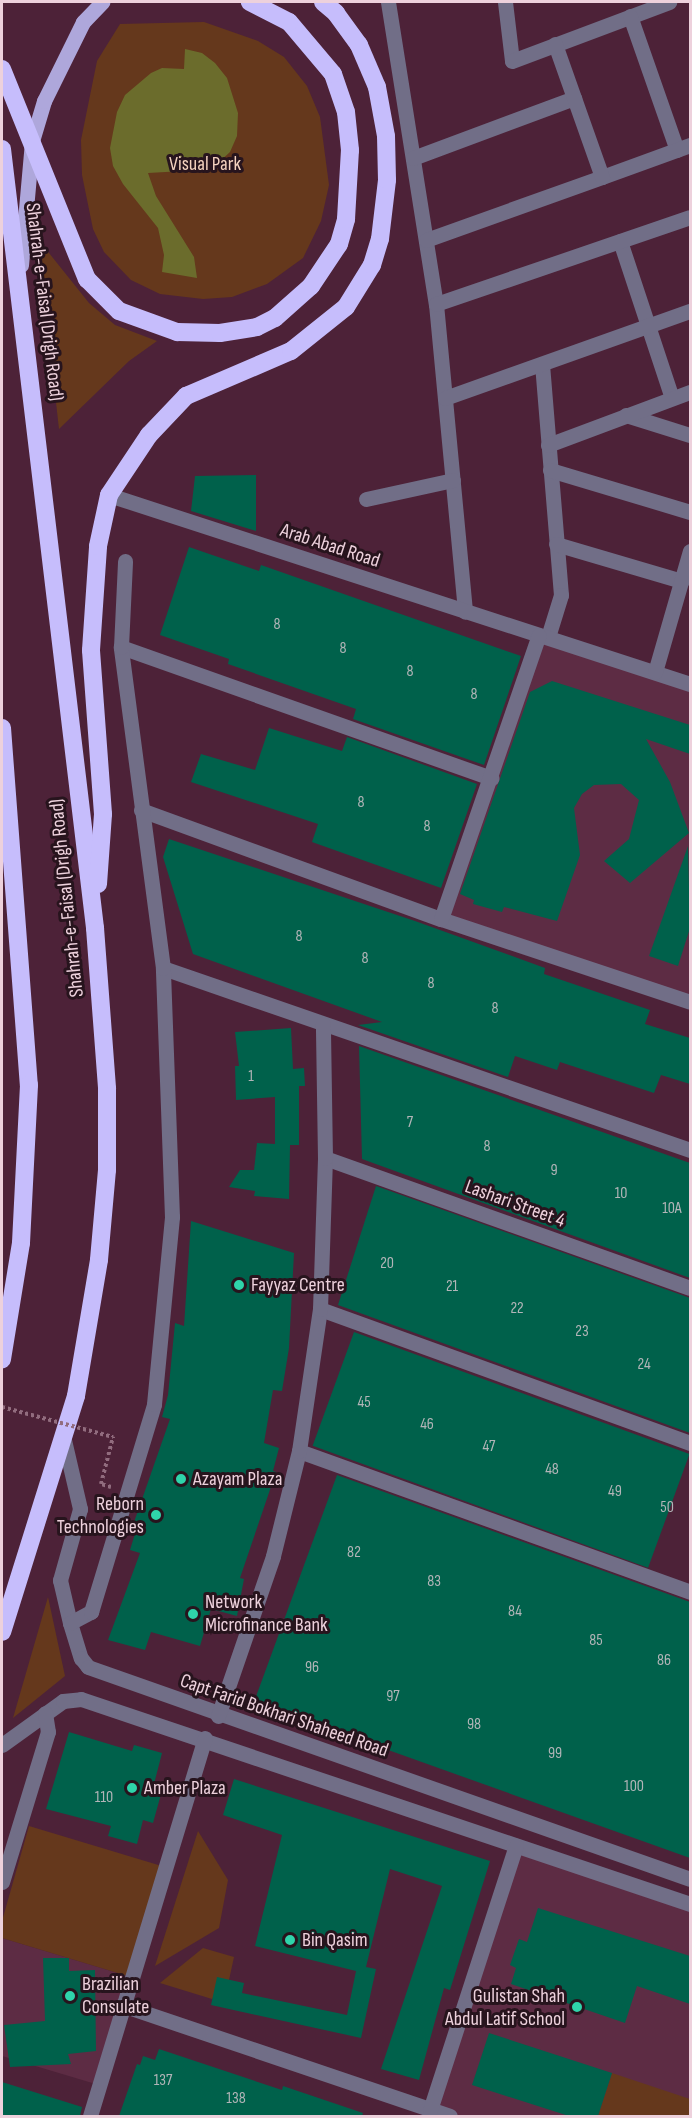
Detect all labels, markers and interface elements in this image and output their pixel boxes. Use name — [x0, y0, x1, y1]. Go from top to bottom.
park label: Visual Park — [169, 152, 241, 176]
street label: Shahrah-e-Faisal (Drigh Road) — [20, 202, 68, 402]
street label: Arab Abad Road — [277, 519, 383, 573]
house number: 8 — [273, 615, 281, 635]
house number: 8 — [339, 639, 347, 659]
house number: 8 — [406, 662, 414, 682]
house number: 8 — [470, 685, 478, 705]
house number: 8 — [357, 793, 365, 813]
street label: Shahrah-e-Faisal (Drigh Road) — [45, 798, 89, 998]
house number: 8 — [423, 817, 431, 837]
house number: 8 — [295, 927, 303, 947]
house number: 8 — [361, 949, 369, 969]
house number: 8 — [427, 974, 435, 994]
house number: 8 — [491, 999, 499, 1019]
house number: 1 — [248, 1067, 254, 1087]
house number: 7 — [407, 1113, 413, 1133]
house number: 8 — [483, 1137, 491, 1157]
house number: 9 — [550, 1161, 558, 1181]
street label: Lashari Street 4 — [462, 1175, 568, 1233]
house number: 10 — [615, 1184, 627, 1204]
house number: 10A — [662, 1199, 682, 1219]
house number: 20 — [380, 1254, 394, 1274]
place label: Fayyaz Centre — [251, 1273, 345, 1297]
house number: 21 — [446, 1277, 458, 1297]
marker: Fayyaz Centre — [232, 1278, 246, 1292]
house number: 22 — [510, 1299, 524, 1319]
house number: 23 — [575, 1322, 589, 1342]
house number: 24 — [637, 1355, 651, 1375]
house number: 45 — [357, 1393, 371, 1413]
house number: 46 — [420, 1415, 434, 1435]
house number: 47 — [483, 1437, 495, 1457]
house number: 48 — [545, 1460, 559, 1480]
place label: Azayam Plaza — [193, 1467, 282, 1491]
marker: Azayam Plaza — [174, 1472, 188, 1486]
house number: 49 — [608, 1482, 622, 1502]
place label: Reborn Technologies — [57, 1492, 144, 1539]
house number: 50 — [660, 1498, 674, 1518]
marker: Reborn Technologies — [149, 1508, 163, 1522]
house number: 82 — [347, 1543, 361, 1563]
house number: 83 — [427, 1572, 441, 1592]
place label: Network Microfinance Bank — [205, 1590, 328, 1637]
house number: 84 — [508, 1602, 522, 1622]
marker: Network Microfinance Bank — [186, 1607, 200, 1621]
house number: 85 — [589, 1631, 603, 1651]
house number: 86 — [657, 1651, 671, 1671]
house number: 96 — [305, 1658, 319, 1678]
street label: Capt Farid Bokhari Shaheed Road — [177, 1669, 391, 1763]
house number: 97 — [386, 1687, 400, 1707]
house number: 98 — [467, 1715, 481, 1735]
house number: 99 — [548, 1744, 562, 1764]
place label: Amber Plaza — [144, 1776, 226, 1800]
house number: 100 — [624, 1777, 644, 1797]
marker: Amber Plaza — [125, 1781, 139, 1795]
house number: 110 — [95, 1788, 113, 1808]
place label: Bin Qasim — [302, 1928, 367, 1952]
marker: Bin Qasim — [283, 1933, 297, 1947]
place label: Brazilian Consulate — [82, 1972, 149, 2019]
place label: Gulistan Shah Abdul Latif School — [445, 1984, 565, 2031]
marker: Brazilian Consulate — [63, 1989, 77, 2003]
marker: Gulistan Shah Abdul Latif School — [570, 2000, 584, 2014]
house number: 137 — [154, 2071, 172, 2091]
house number: 138 — [226, 2089, 246, 2109]

